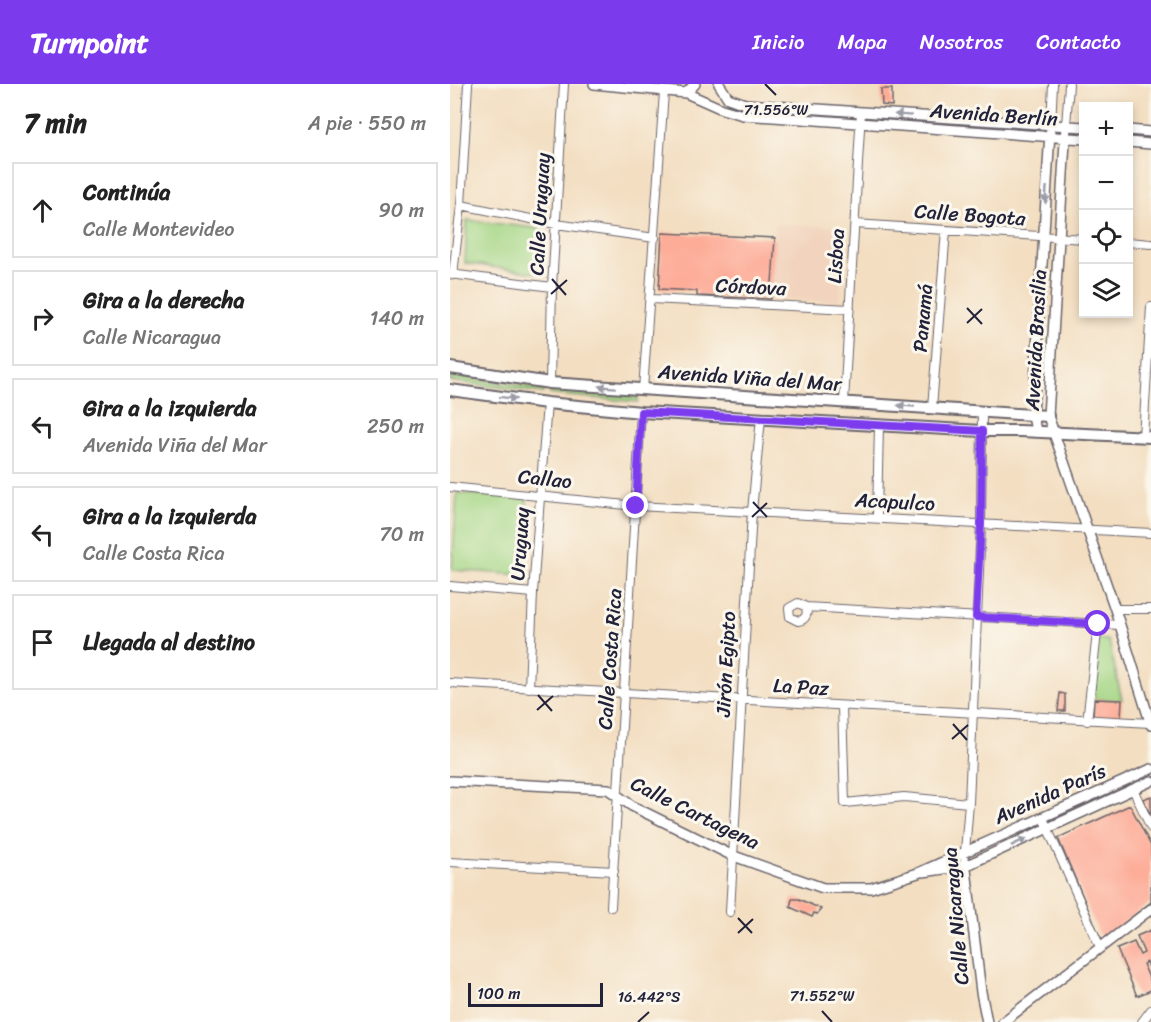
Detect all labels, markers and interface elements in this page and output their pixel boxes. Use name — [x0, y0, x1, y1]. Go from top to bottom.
text: Turnpoint — [30, 18, 149, 67]
text: Inicio — [752, 23, 804, 61]
text: Mapa — [837, 23, 887, 61]
text: Nosotros — [920, 23, 1003, 61]
text: Contacto — [1036, 23, 1121, 61]
street label: Avenida Berlín — [928, 93, 1059, 137]
text: 71.556°W — [744, 97, 809, 123]
text: 7 min — [24, 100, 87, 146]
map controls — [1079, 102, 1133, 318]
button: + — [1079, 102, 1133, 156]
text: A pie · 550 m — [308, 106, 426, 141]
one-way arrow — [893, 110, 912, 120]
street label: Calle Uruguay — [519, 151, 561, 276]
button: − — [1079, 156, 1133, 210]
text: Continúa — [83, 173, 170, 212]
one-way arrow — [1042, 185, 1051, 204]
text: 90 m — [379, 193, 424, 228]
icon: ahead — [26, 194, 59, 227]
street label: Calle Bogota — [913, 194, 1028, 236]
button: locate — [1079, 210, 1133, 264]
text: Calle Montevideo — [83, 212, 234, 247]
street label: Lisboa — [817, 228, 855, 284]
button: layers — [1079, 264, 1133, 318]
street label: Córdova — [715, 268, 788, 306]
street label: Avenida Brasilia — [1015, 268, 1057, 413]
text: Gira a la derecha — [83, 281, 244, 320]
street label: Panamá — [903, 282, 943, 354]
text: 140 m — [370, 301, 424, 336]
icon: right — [26, 302, 59, 335]
text: Calle Nicaragua — [83, 320, 221, 355]
street label: Avenida Viña del Mar — [656, 354, 844, 402]
one-way arrow — [597, 382, 616, 392]
text: Gira a la izquierda — [83, 389, 256, 428]
one-way arrow — [499, 393, 518, 402]
one-way arrow — [896, 402, 915, 411]
text: 250 m — [367, 409, 424, 444]
icon: left — [26, 410, 59, 443]
text: Avenida Viña del Mar — [83, 428, 267, 463]
street label: Callao — [516, 459, 574, 499]
street label: Acapulco — [853, 482, 936, 522]
route end — [622, 492, 648, 518]
text: Gira a la izquierda — [83, 497, 256, 536]
street label: Uruguay — [500, 505, 540, 582]
text: 70 m — [379, 517, 424, 552]
icon: left — [26, 518, 59, 551]
text: Calle Costa Rica — [83, 536, 224, 571]
street label: Calle Costa Rica — [588, 587, 632, 731]
street label: Jirón Egipto — [706, 610, 746, 719]
route start — [1084, 610, 1110, 636]
text: Llegada al destino — [83, 623, 255, 662]
icon: arrive — [26, 626, 59, 659]
street label: La Paz — [772, 668, 830, 706]
street label: Avenida París — [987, 753, 1113, 835]
street label: Calle Cartagena — [624, 767, 766, 859]
one-way arrow — [1010, 837, 1027, 846]
street label: Calle Nicaragua — [933, 846, 979, 986]
text: 100 m — [477, 979, 521, 1008]
scale bar — [468, 980, 603, 1008]
text: 71.552°W — [790, 983, 855, 1009]
text: 16.442°S — [618, 984, 681, 1010]

